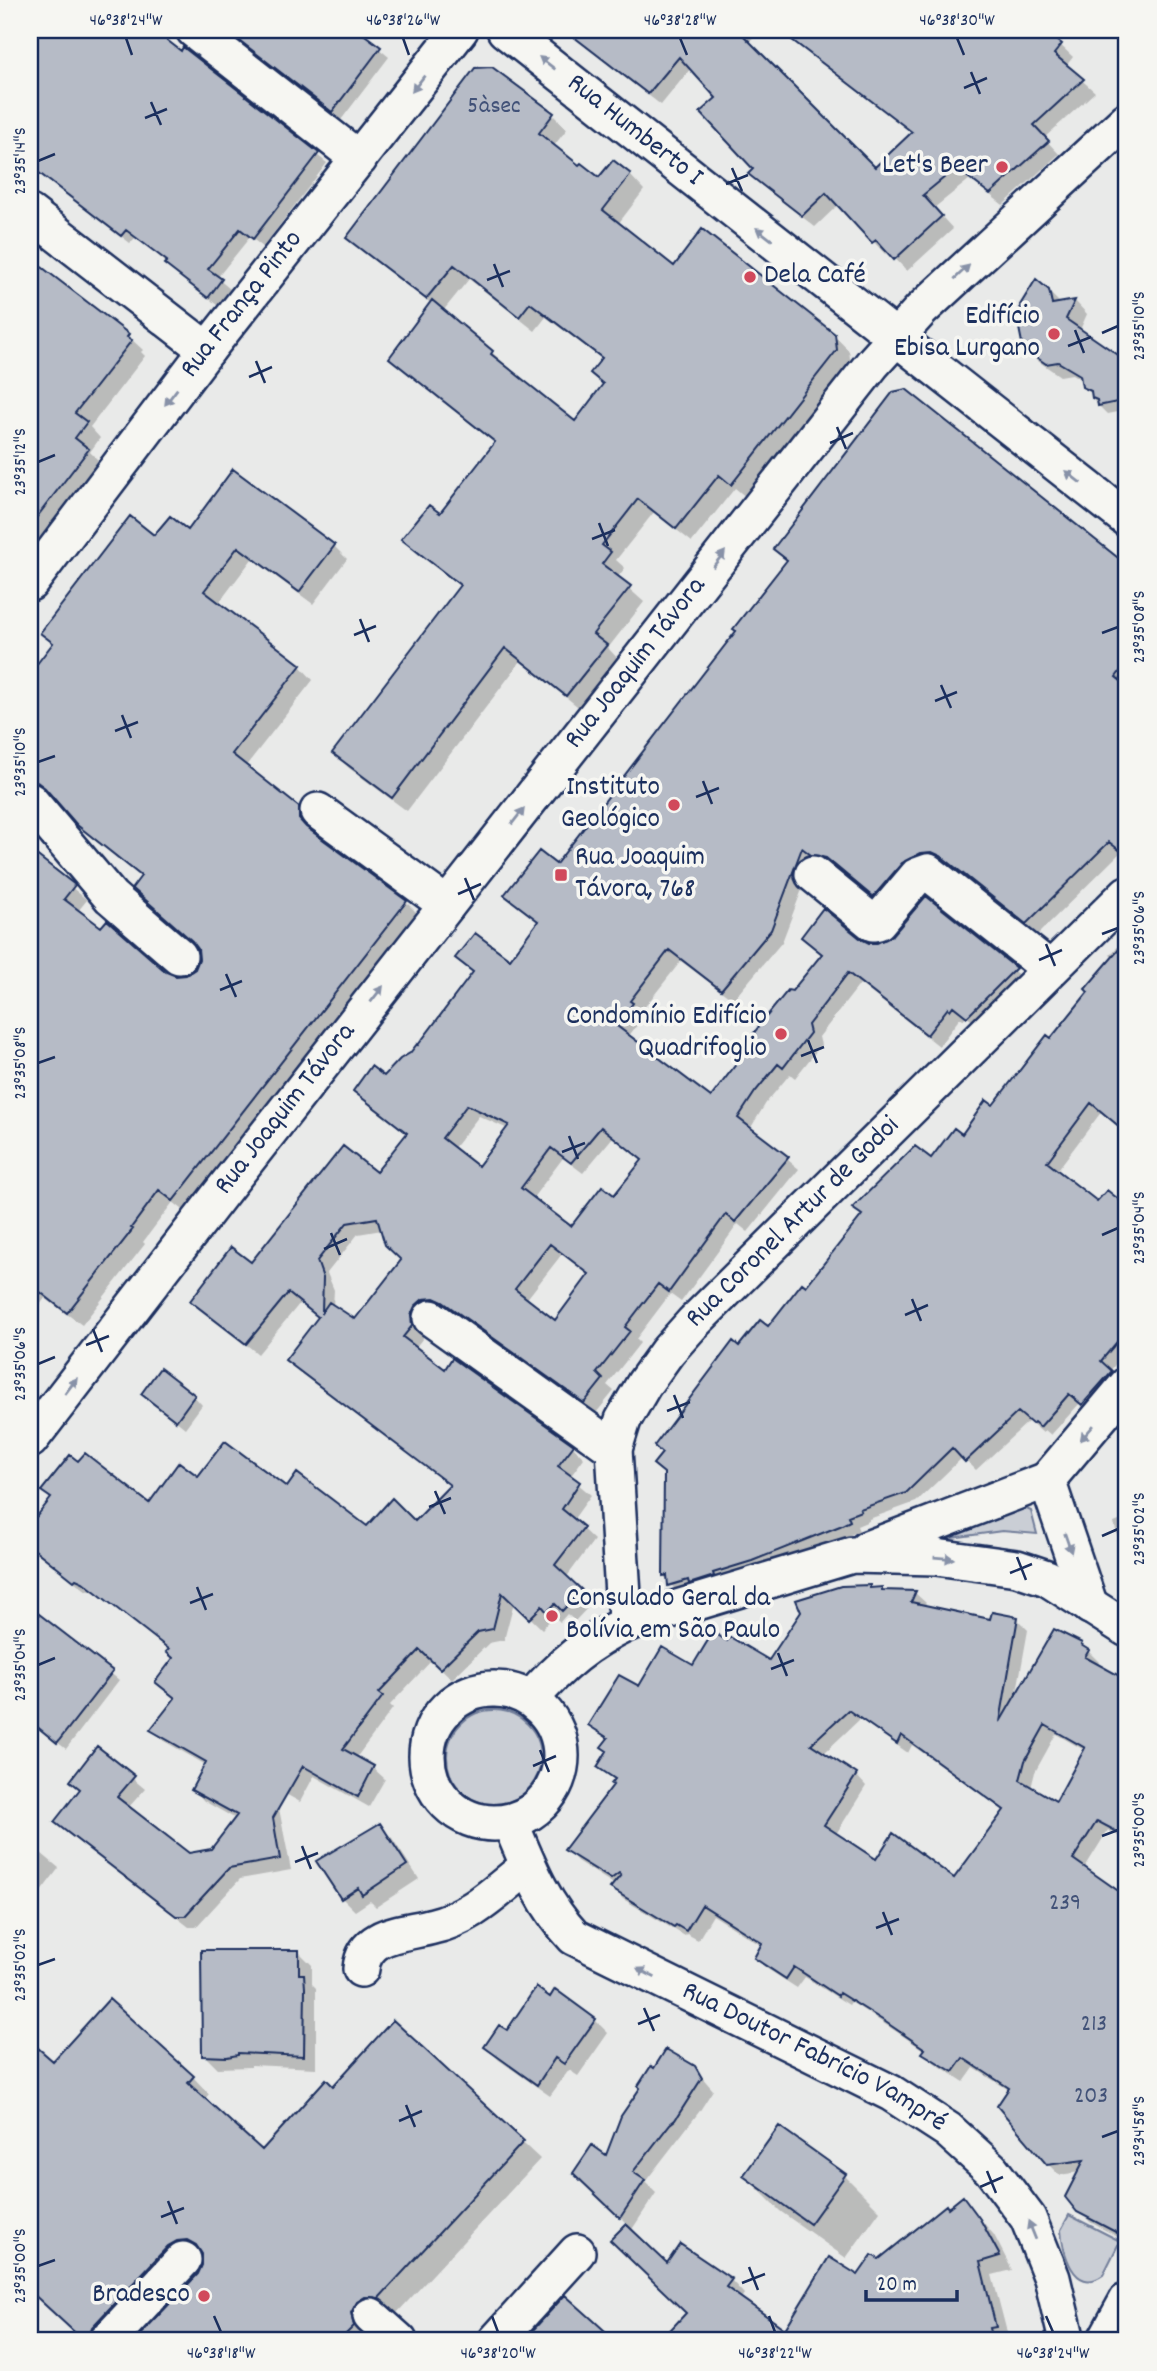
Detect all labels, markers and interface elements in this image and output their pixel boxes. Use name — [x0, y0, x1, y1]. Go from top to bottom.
text: 46°38'24"W — [90, 9, 163, 34]
text: 46°38'26"W — [366, 9, 441, 34]
text: 46°38'28"W — [644, 9, 717, 34]
text: 46°38'30"W — [919, 9, 995, 34]
one-way arrow — [539, 56, 557, 71]
street label: Rua Humberto I — [557, 65, 711, 198]
one-way arrow — [410, 74, 425, 92]
house number: 5àsec — [467, 90, 521, 124]
text: 23°35'14"S — [9, 127, 34, 195]
place label: Let's Beer — [882, 147, 989, 187]
marker: Let's Beer — [994, 159, 1010, 175]
street label: Rua França Pinto — [172, 222, 314, 388]
one-way arrow — [756, 227, 774, 242]
place label: Dela Café — [764, 257, 866, 297]
one-way arrow — [953, 265, 970, 281]
marker: Dela Café — [742, 269, 758, 285]
text: 23°35'10"S — [1128, 291, 1153, 361]
place label: Edifício Ebisa Lurgano — [894, 298, 1040, 370]
marker: Edifício Ebisa Lurgano — [1046, 326, 1062, 342]
one-way arrow — [164, 388, 179, 406]
text: 23°35'12"S — [9, 428, 34, 496]
one-way arrow — [1065, 469, 1083, 484]
one-way arrow — [711, 551, 726, 569]
street label: Rua Joaquim Távora — [556, 569, 717, 759]
text: 23°35'08"S — [1128, 591, 1153, 663]
text: 23°35'10"S — [9, 727, 34, 797]
place label: Instituto Geológico — [561, 769, 660, 841]
marker: Instituto Geológico — [666, 797, 682, 813]
one-way arrow — [510, 807, 525, 825]
place label: Rua Joaquim Távora, 768 — [575, 839, 705, 911]
marker: Rua Joaquim Távora, 768 — [553, 867, 569, 883]
text: 23°35'06"S — [1128, 891, 1153, 965]
one-way arrow — [369, 986, 384, 1003]
place label: Condomínio Edifício Quadrifoglio — [566, 998, 767, 1070]
street label: Rua Joaquim Távora — [206, 1014, 367, 1204]
marker: Condomínio Edifício Quadrifoglio — [773, 1026, 789, 1042]
text: 23°35'08"S — [9, 1027, 34, 1099]
street label: Rua Coronel Artur de Godoi — [678, 1108, 910, 1338]
text: 23°35'04"S — [1128, 1191, 1153, 1265]
text: 23°35'06"S — [9, 1327, 34, 1401]
one-way arrow — [64, 1377, 78, 1395]
one-way arrow — [1080, 1424, 1095, 1441]
text: 23°35'02"S — [1128, 1492, 1153, 1566]
one-way arrow — [1063, 1533, 1074, 1554]
one-way arrow — [933, 1553, 955, 1564]
place label: Consulado Geral da Bolívia em São Paulo — [566, 1580, 780, 1652]
marker: Consulado Geral da Bolívia em São Paulo — [544, 1608, 560, 1624]
text: 23°35'04"S — [9, 1628, 34, 1702]
text: 23°35'00"S — [1128, 1792, 1153, 1868]
house number: 239 — [1049, 1887, 1081, 1921]
text: 23°35'02"S — [9, 1928, 34, 2002]
one-way arrow — [636, 1968, 656, 1979]
street label: Rua Doutor Fabrício Vampré — [674, 1973, 954, 2144]
house number: 213 — [1081, 2008, 1107, 2042]
house number: 203 — [1074, 2080, 1108, 2114]
text: 23°34'58"S — [1128, 2096, 1153, 2166]
one-way arrow — [1027, 2219, 1038, 2240]
text: 23°35'00"S — [9, 2228, 34, 2304]
scale bar — [866, 2259, 958, 2303]
text: 20 m — [877, 2271, 917, 2301]
place label: Bradesco — [92, 2276, 190, 2316]
marker: Bradesco — [196, 2288, 212, 2304]
text: 46°38'18"W — [187, 2342, 256, 2367]
text: 46°38'20"W — [460, 2342, 536, 2367]
text: 46°38'22"W — [738, 2342, 812, 2367]
text: 46°38'24"W — [1017, 2342, 1090, 2367]

